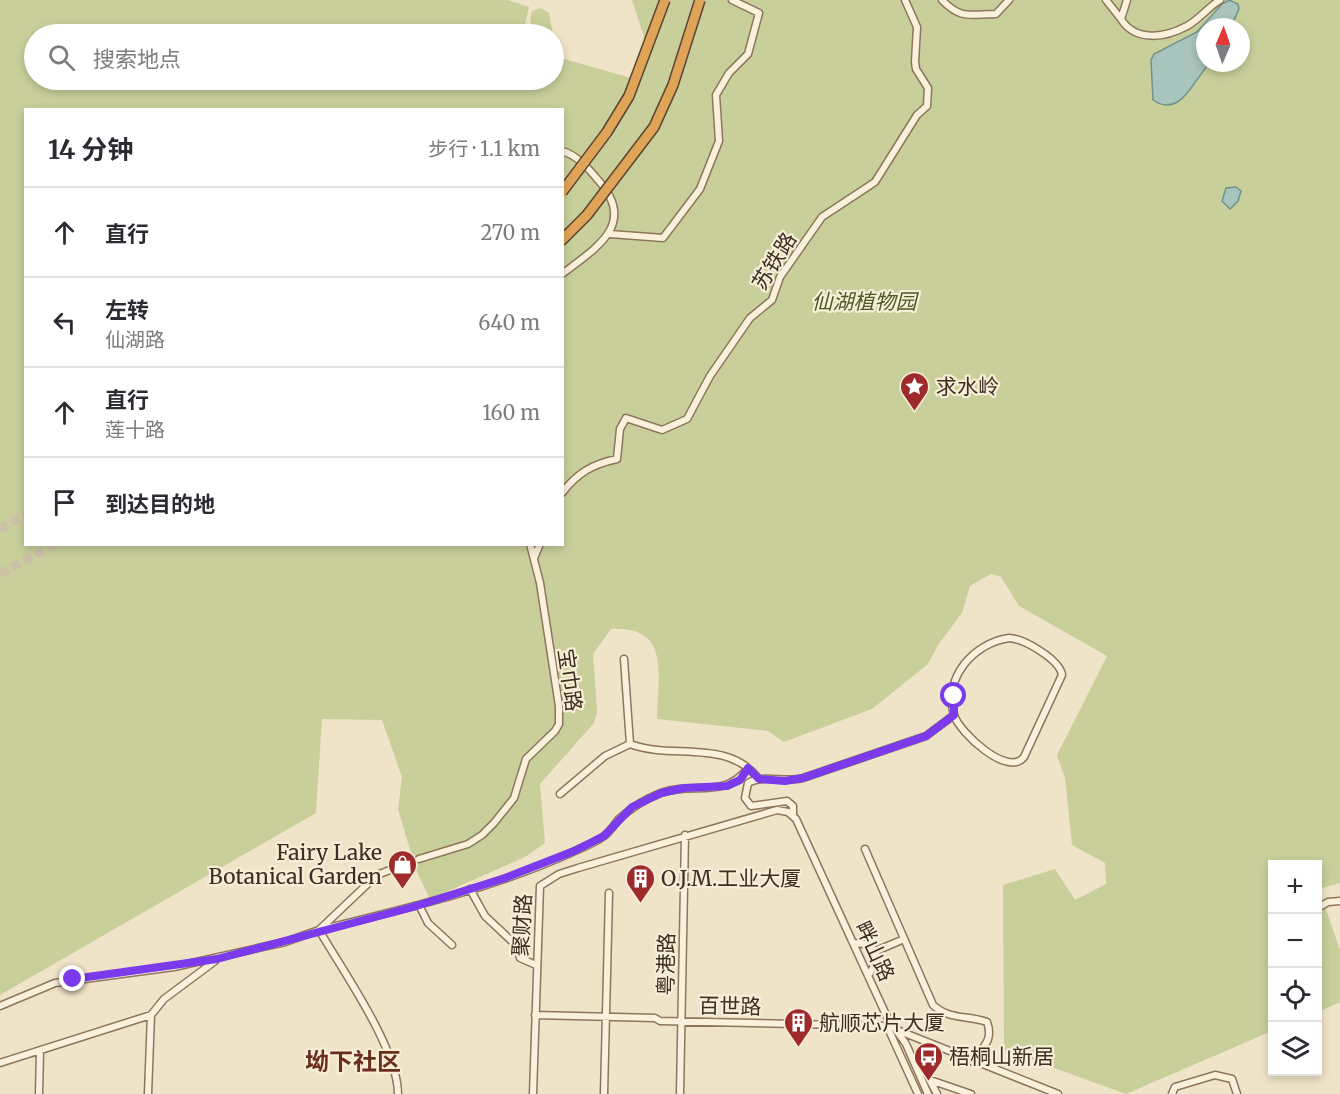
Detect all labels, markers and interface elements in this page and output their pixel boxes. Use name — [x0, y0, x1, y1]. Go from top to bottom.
north arrow — [1196, 18, 1250, 72]
search box — [24, 24, 564, 90]
icon: search — [45, 41, 78, 74]
text: 搜索地点 — [93, 45, 181, 73]
text: 14 分钟 — [48, 133, 133, 166]
text: 步行 · 1.1 km — [428, 136, 540, 161]
icon: ahead — [48, 216, 81, 249]
text: 直行 — [105, 220, 149, 248]
text: 270 m — [480, 220, 540, 245]
street label: 苏铁路 — [746, 227, 802, 295]
park label: 仙湖植物园 — [812, 288, 919, 315]
text: 左转 — [105, 296, 149, 324]
icon: left — [48, 306, 81, 339]
text: 640 m — [478, 310, 540, 335]
text: 仙湖路 — [105, 327, 165, 352]
place icon: 求水岭 — [899, 370, 931, 412]
place label: 求水岭 — [936, 373, 999, 400]
text: 直行 — [105, 386, 149, 414]
icon: ahead — [48, 396, 81, 429]
text: 160 m — [482, 400, 540, 425]
text: 莲十路 — [105, 417, 165, 442]
icon: arrive — [48, 486, 81, 519]
text: 到达目的地 — [105, 490, 215, 518]
street label: 宝巾路 — [552, 647, 588, 713]
route start — [940, 682, 966, 708]
place label: Fairy Lake Botanical Garden — [209, 839, 382, 890]
shop icon: Fairy Lake Botanical Garden — [387, 848, 419, 890]
map controls — [1268, 860, 1322, 1076]
button: + — [1268, 860, 1322, 914]
building icon: O.J.M.工业大厦 — [624, 862, 656, 904]
place label: O.J.M.工业大厦 — [661, 865, 801, 892]
street label: 聚财路 — [507, 893, 537, 957]
button: − — [1268, 914, 1322, 968]
street label: 畔山路 — [849, 917, 901, 985]
street label: 粤港路 — [652, 932, 680, 996]
route end — [59, 965, 85, 991]
button: locate — [1268, 968, 1322, 1022]
street label: 百世路 — [698, 992, 762, 1020]
building icon: 航顺芯片大厦 — [782, 1006, 814, 1048]
place label: 航顺芯片大厦 — [819, 1009, 945, 1036]
button: layers — [1268, 1022, 1322, 1076]
bus stop icon: 梧桐山新居 — [912, 1040, 944, 1082]
place label: 梧桐山新居 — [949, 1043, 1054, 1070]
district label: 坳下社区 — [305, 1046, 401, 1077]

